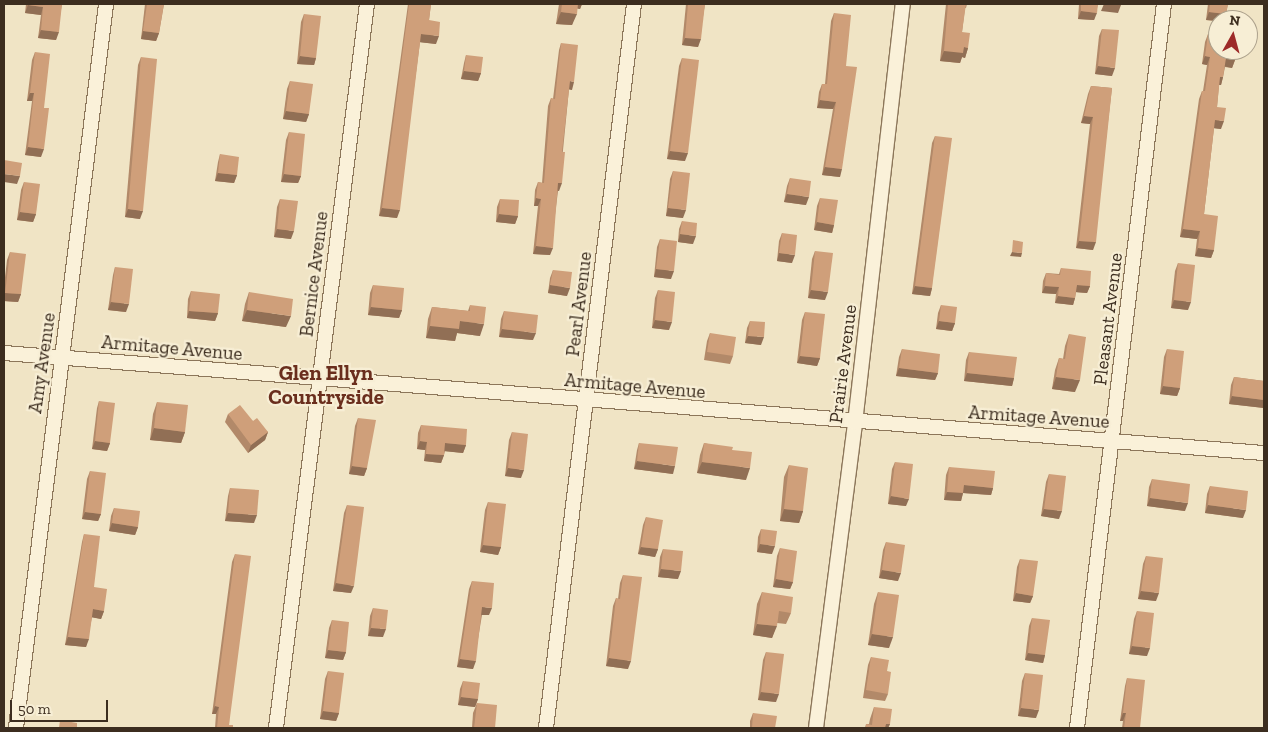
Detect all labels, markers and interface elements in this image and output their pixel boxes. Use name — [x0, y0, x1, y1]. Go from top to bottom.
north arrow — [1208, 10, 1258, 60]
text: N — [1228, 12, 1241, 30]
street label: Bernice Avenue — [295, 210, 333, 338]
street label: Pearl Avenue — [561, 250, 597, 358]
street label: Pleasant Avenue — [1089, 251, 1127, 387]
street label: Prairie Avenue — [824, 303, 862, 425]
street label: Amy Avenue — [24, 311, 60, 415]
street label: Armitage Avenue — [100, 330, 244, 366]
district label: Glen Ellyn Countryside — [268, 360, 384, 410]
street label: Armitage Avenue — [563, 368, 707, 404]
street label: Armitage Avenue — [967, 401, 1111, 433]
scale bar — [12, 690, 110, 722]
text: 50 m — [18, 700, 51, 718]

